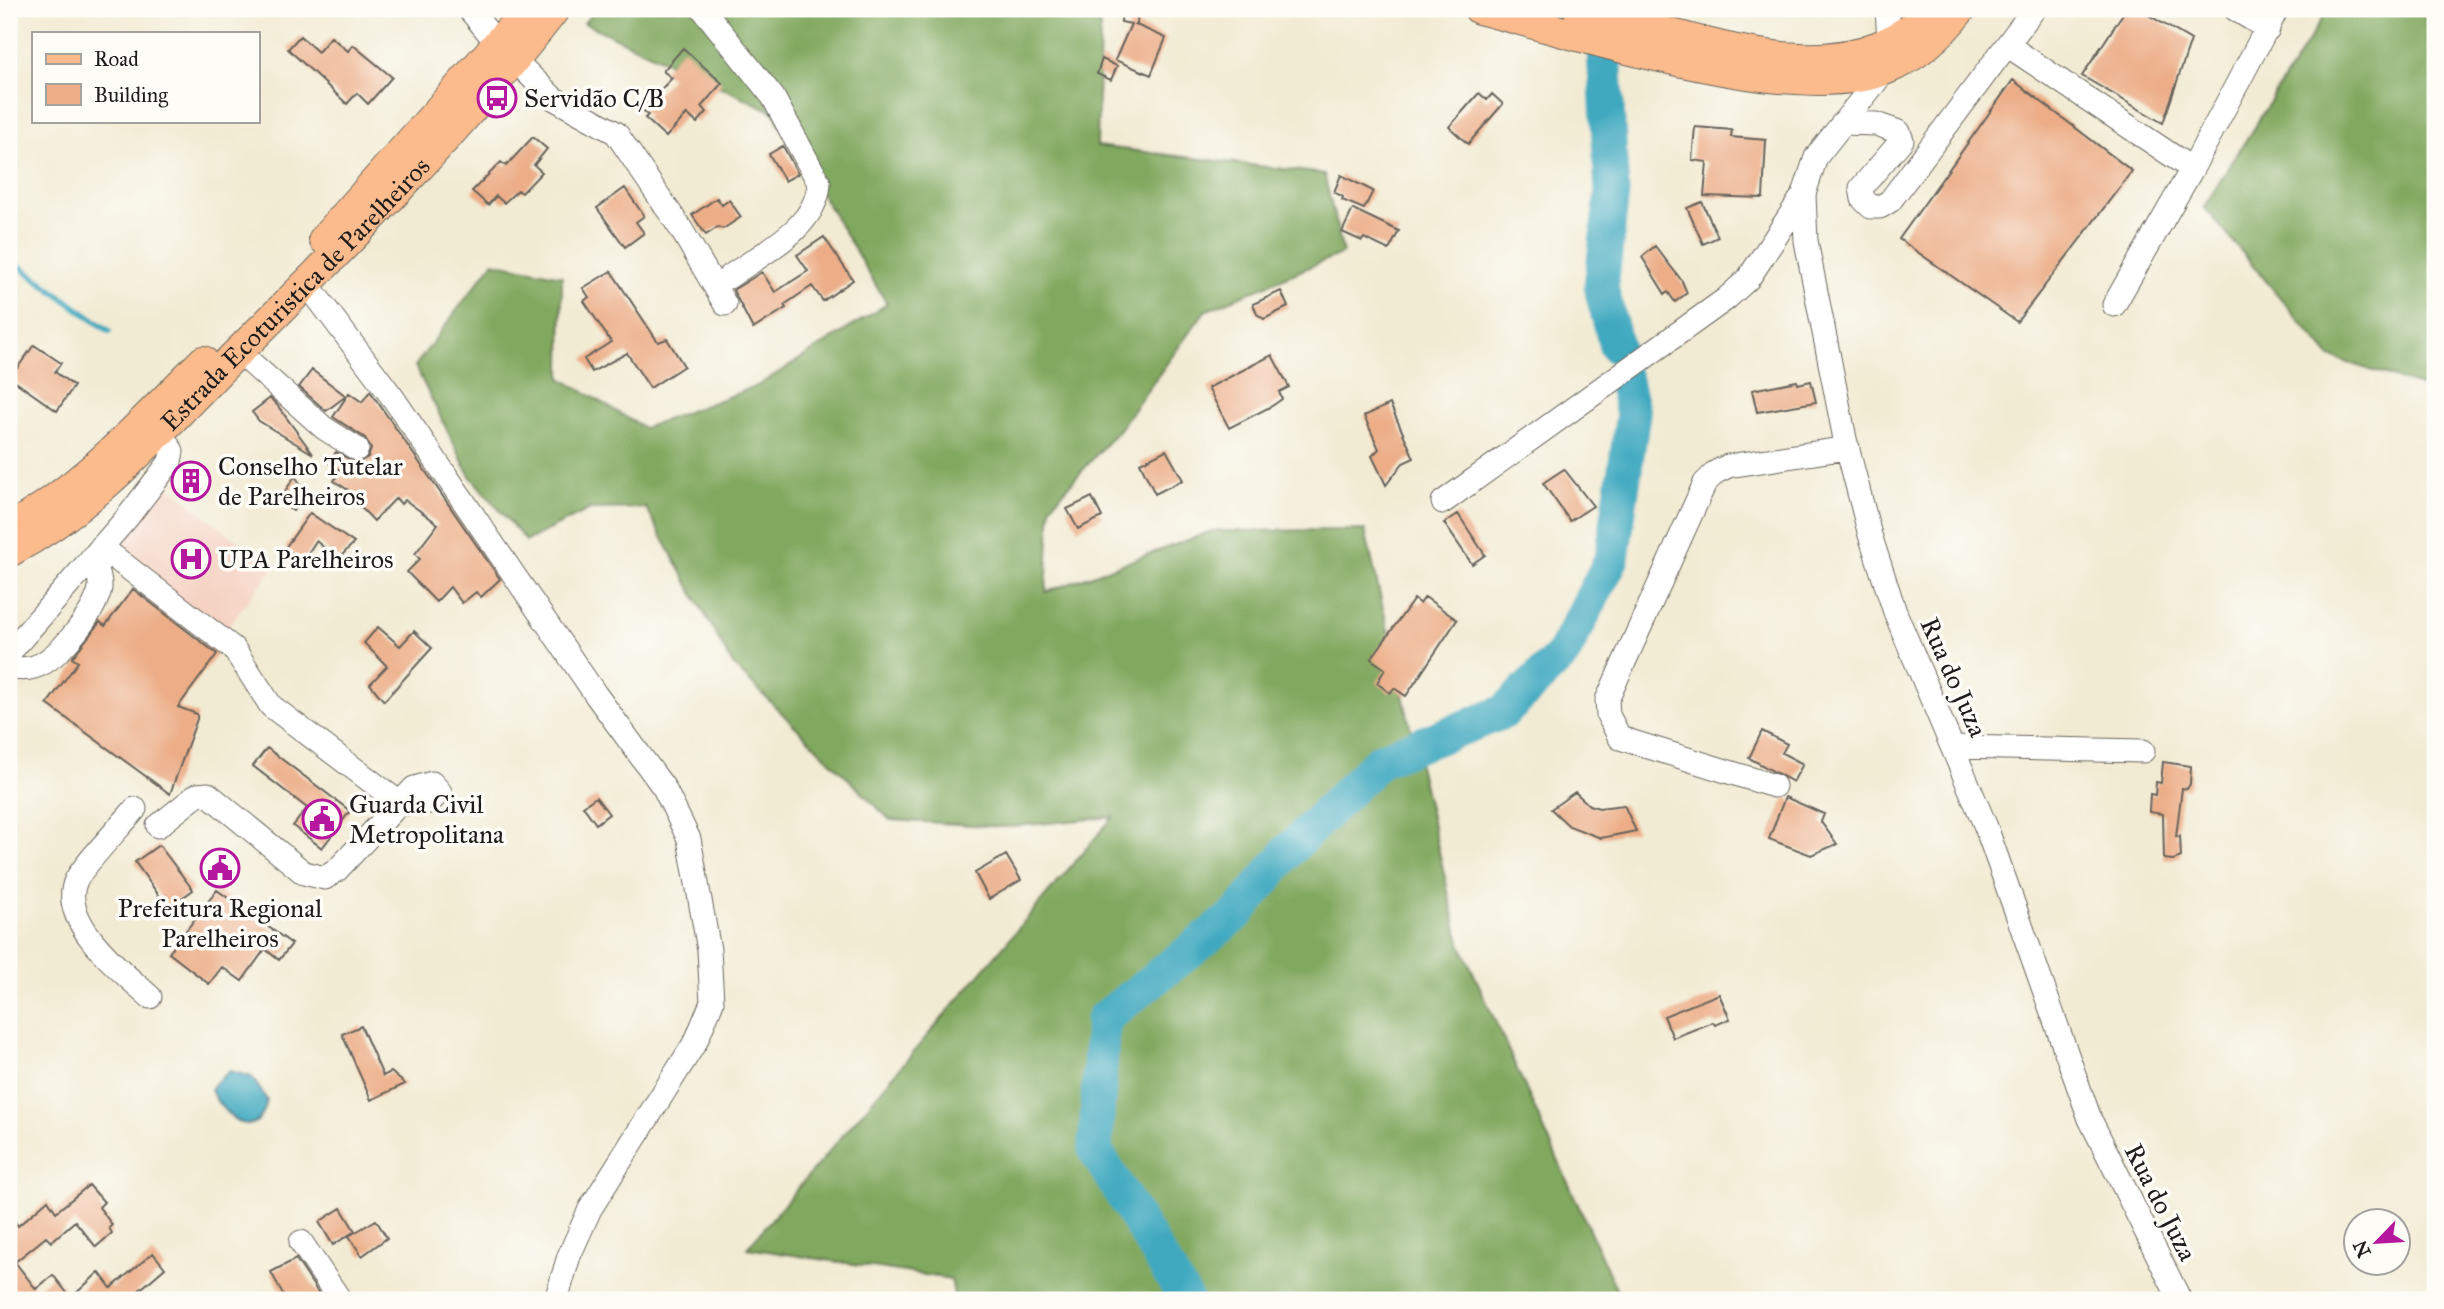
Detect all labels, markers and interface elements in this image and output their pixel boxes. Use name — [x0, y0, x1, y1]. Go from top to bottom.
legend — [32, 32, 259, 122]
text: Road — [94, 46, 139, 72]
bus stop icon: Servidão C/B — [476, 77, 518, 119]
text: Building — [94, 82, 168, 108]
place label: Servidão C/B — [524, 82, 664, 114]
street label: Estrada Ecoturistica de Parelheiros — [154, 150, 437, 438]
place label: Conselho Tutelar de Parelheiros — [218, 450, 403, 512]
building icon: Conselho Tutelar de Parelheiros — [170, 460, 212, 502]
hospital icon: UPA Parelheiros — [170, 538, 212, 580]
place label: UPA Parelheiros — [218, 543, 393, 575]
street label: Rua do Juza — [1914, 612, 1995, 742]
place label: Guarda Civil Metropolitana — [349, 788, 504, 850]
public building icon: Guarda Civil Metropolitana — [301, 798, 343, 840]
public building icon: Prefeitura Regional Parelheiros — [199, 847, 241, 889]
place label: Prefeitura Regional Parelheiros — [118, 892, 322, 954]
street label: Rua do Juza — [2118, 1138, 2204, 1266]
north arrow — [2342, 1208, 2412, 1278]
text: N — [2348, 1237, 2376, 1261]

